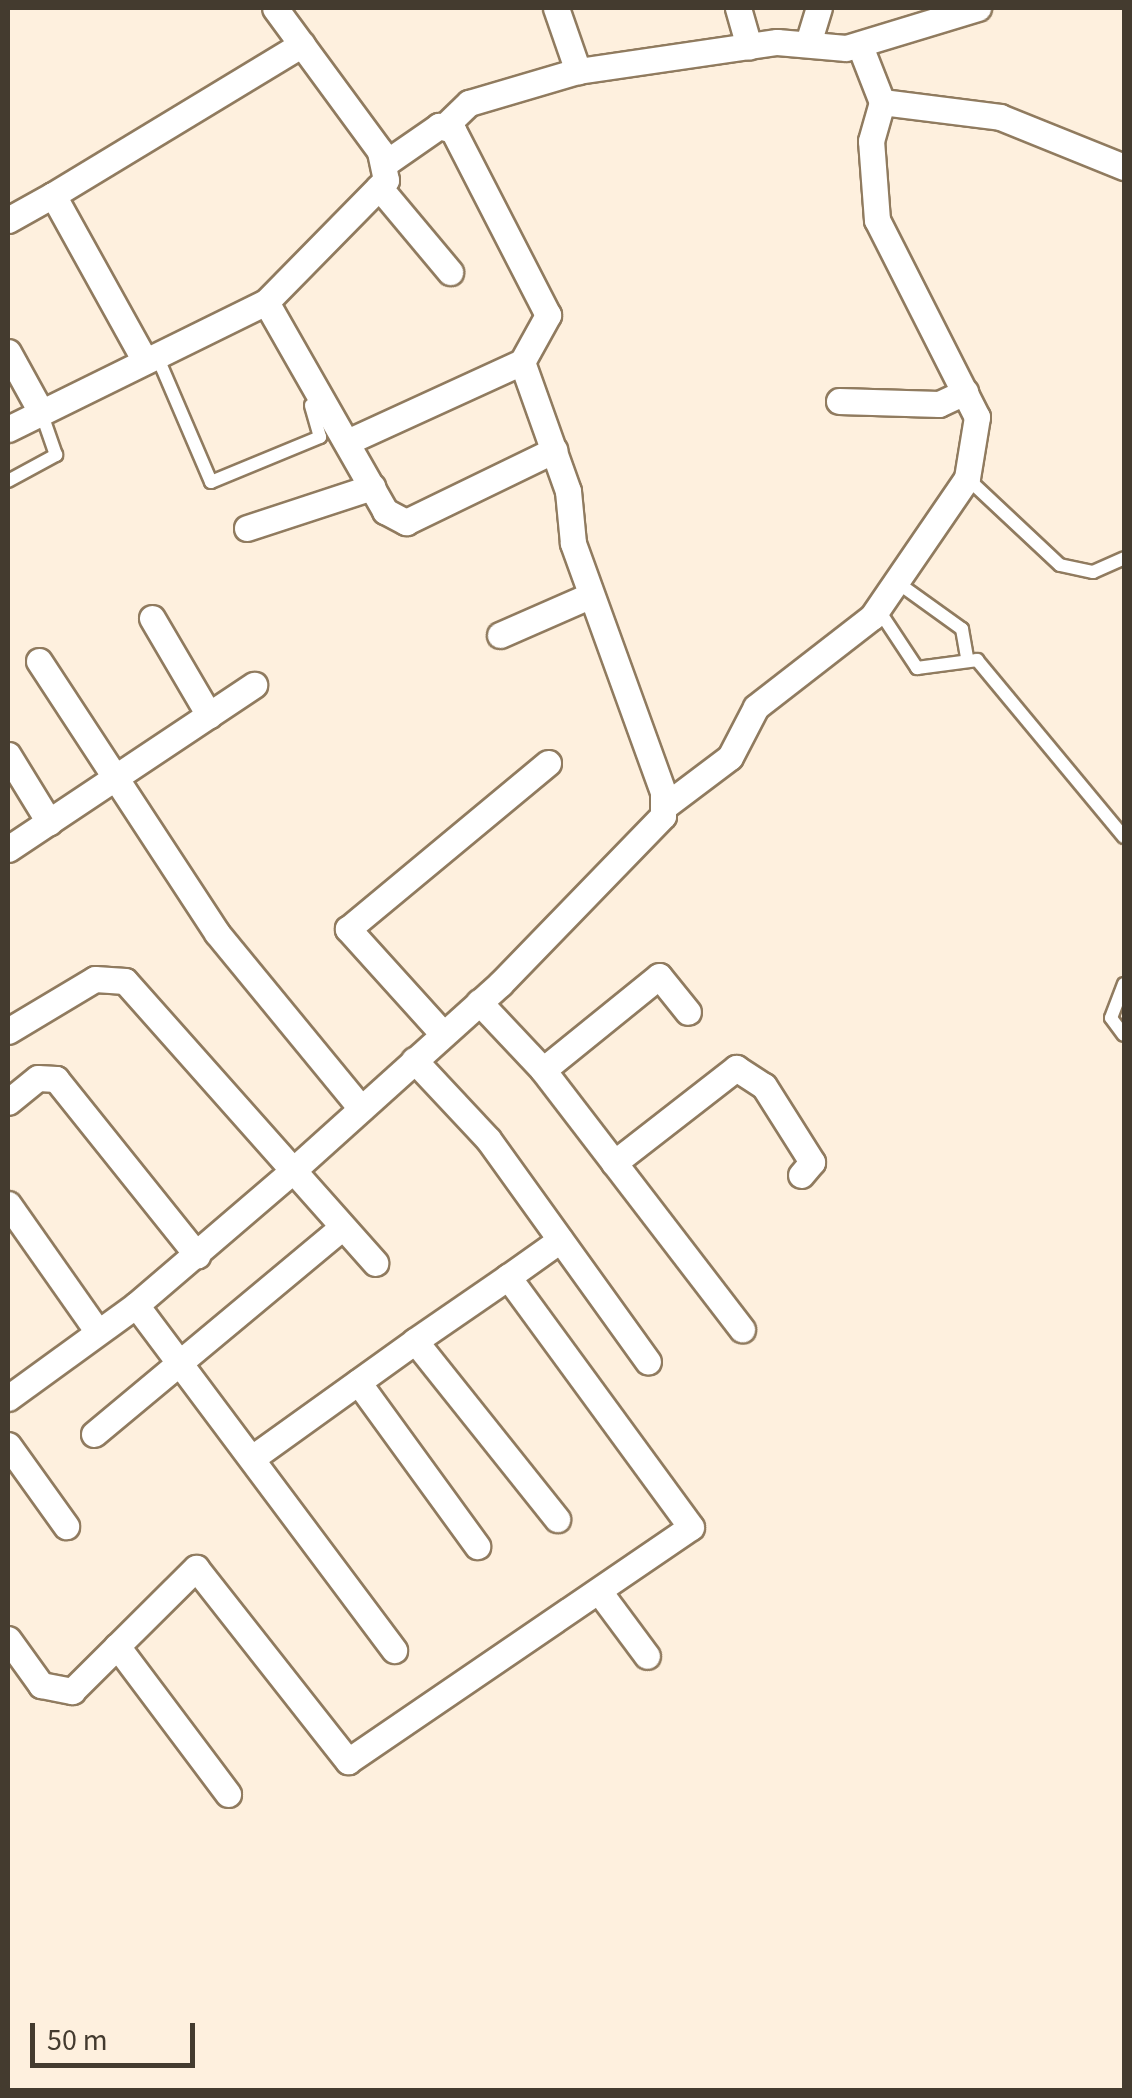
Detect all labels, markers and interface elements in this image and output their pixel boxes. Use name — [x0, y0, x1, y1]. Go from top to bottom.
scale bar — [35, 2003, 200, 2065]
text: 50 m — [47, 2019, 108, 2062]

